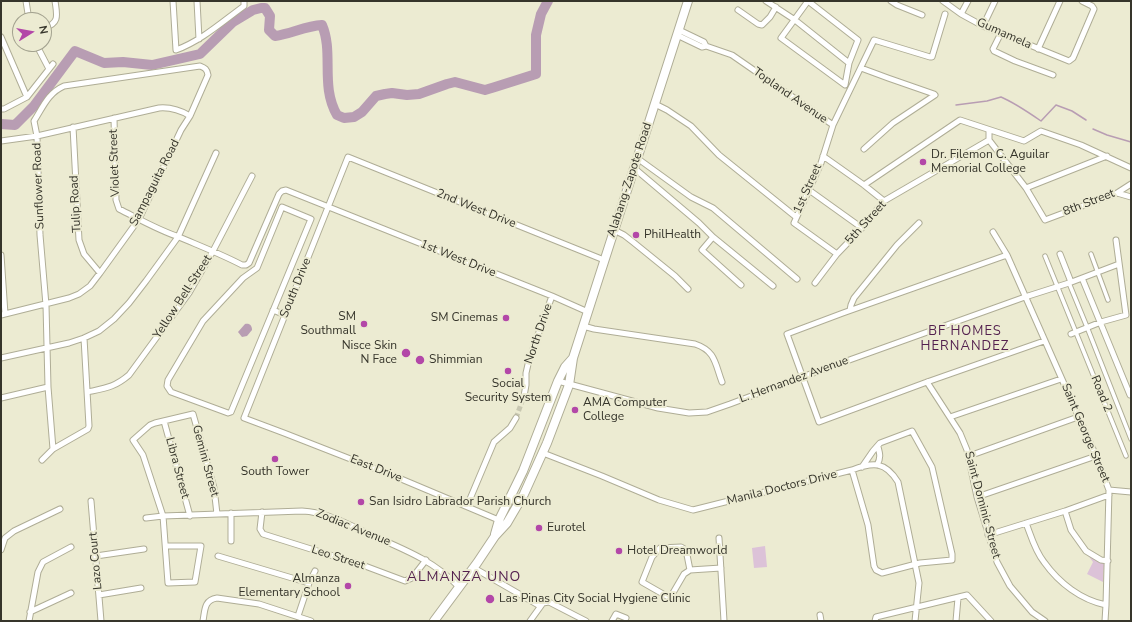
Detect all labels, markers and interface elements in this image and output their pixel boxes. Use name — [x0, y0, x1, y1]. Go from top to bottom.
north arrow — [12, 12, 52, 52]
street label: Gumamela — [974, 15, 1034, 53]
text: N — [35, 24, 51, 35]
street label: Topland Avenue — [750, 65, 830, 127]
street label: Alabang-Zapote Road — [605, 121, 655, 239]
street label: Violet Street — [107, 129, 123, 197]
street label: Sampaguita Road — [127, 137, 183, 229]
street label: Sunflower Road — [30, 142, 48, 230]
place label: Dr. Filemon C. Aguilar Memorial College — [931, 148, 1049, 176]
marker: Dr. Filemon C. Aguilar Memorial College — [918, 157, 928, 167]
street label: 1st Street — [791, 162, 825, 216]
street label: Tulip Road — [67, 175, 85, 233]
street label: 2nd West Drive — [434, 187, 518, 231]
street label: 8th Street — [1061, 187, 1117, 219]
street label: 5th Street — [843, 198, 889, 248]
place label: PhilHealth — [644, 228, 701, 242]
marker: PhilHealth — [631, 230, 641, 240]
street label: 1st West Drive — [418, 237, 498, 281]
street label: Yellow Bell Street — [151, 252, 215, 342]
street label: South Drive — [277, 256, 315, 320]
street label: North Drive — [522, 302, 556, 366]
place label: SM Southmall — [300, 310, 356, 338]
place label: SM Cinemas — [431, 311, 498, 325]
marker: SM Cinemas — [501, 313, 511, 323]
marker: SM Southmall — [359, 319, 369, 329]
district label: BF HOMES HERNANDEZ — [921, 324, 1009, 355]
place label: Nisce Skin N Face — [342, 339, 397, 367]
marker: Nisce Skin N Face — [400, 347, 412, 359]
place label: Shimmian — [429, 353, 482, 367]
marker: Shimmian — [414, 354, 426, 366]
street label: L. Hernandez Avenue — [737, 354, 851, 406]
marker: Social Security System — [503, 366, 513, 376]
street label: Road 2 — [1087, 374, 1115, 414]
place label: Social Security System — [465, 377, 551, 405]
street label: Saint George Street — [1058, 381, 1112, 485]
place label: AMA Computer College — [583, 396, 667, 424]
marker: AMA Computer College — [570, 405, 580, 415]
street label: Gemini Street — [189, 424, 221, 498]
street label: Libra Street — [162, 436, 192, 500]
street label: Saint Dominic Street — [961, 450, 1003, 560]
street label: East Drive — [348, 452, 404, 486]
marker: South Tower — [270, 454, 280, 464]
place label: South Tower — [241, 465, 309, 479]
street label: Manila Doctors Drive — [726, 467, 838, 509]
place label: San Isidro Labrador Parish Church — [369, 495, 551, 509]
marker: San Isidro Labrador Parish Church — [356, 497, 366, 507]
street label: Zodiac Avenue — [314, 506, 392, 550]
place label: Eurotel — [547, 521, 586, 535]
marker: Eurotel — [534, 523, 544, 533]
street label: Lazo Court — [86, 532, 106, 590]
street label: Leo Street — [309, 543, 367, 573]
place label: Hotel Dreamworld — [627, 544, 727, 558]
marker: Hotel Dreamworld — [614, 546, 624, 556]
district label: ALMANZA UNO — [407, 570, 521, 586]
place label: Almanza Elementary School — [239, 572, 340, 600]
marker: Almanza Elementary School — [343, 581, 353, 591]
place label: Las Pinas City Social Hygiene Clinic — [499, 592, 690, 606]
marker: Las Pinas City Social Hygiene Clinic — [484, 593, 496, 605]

